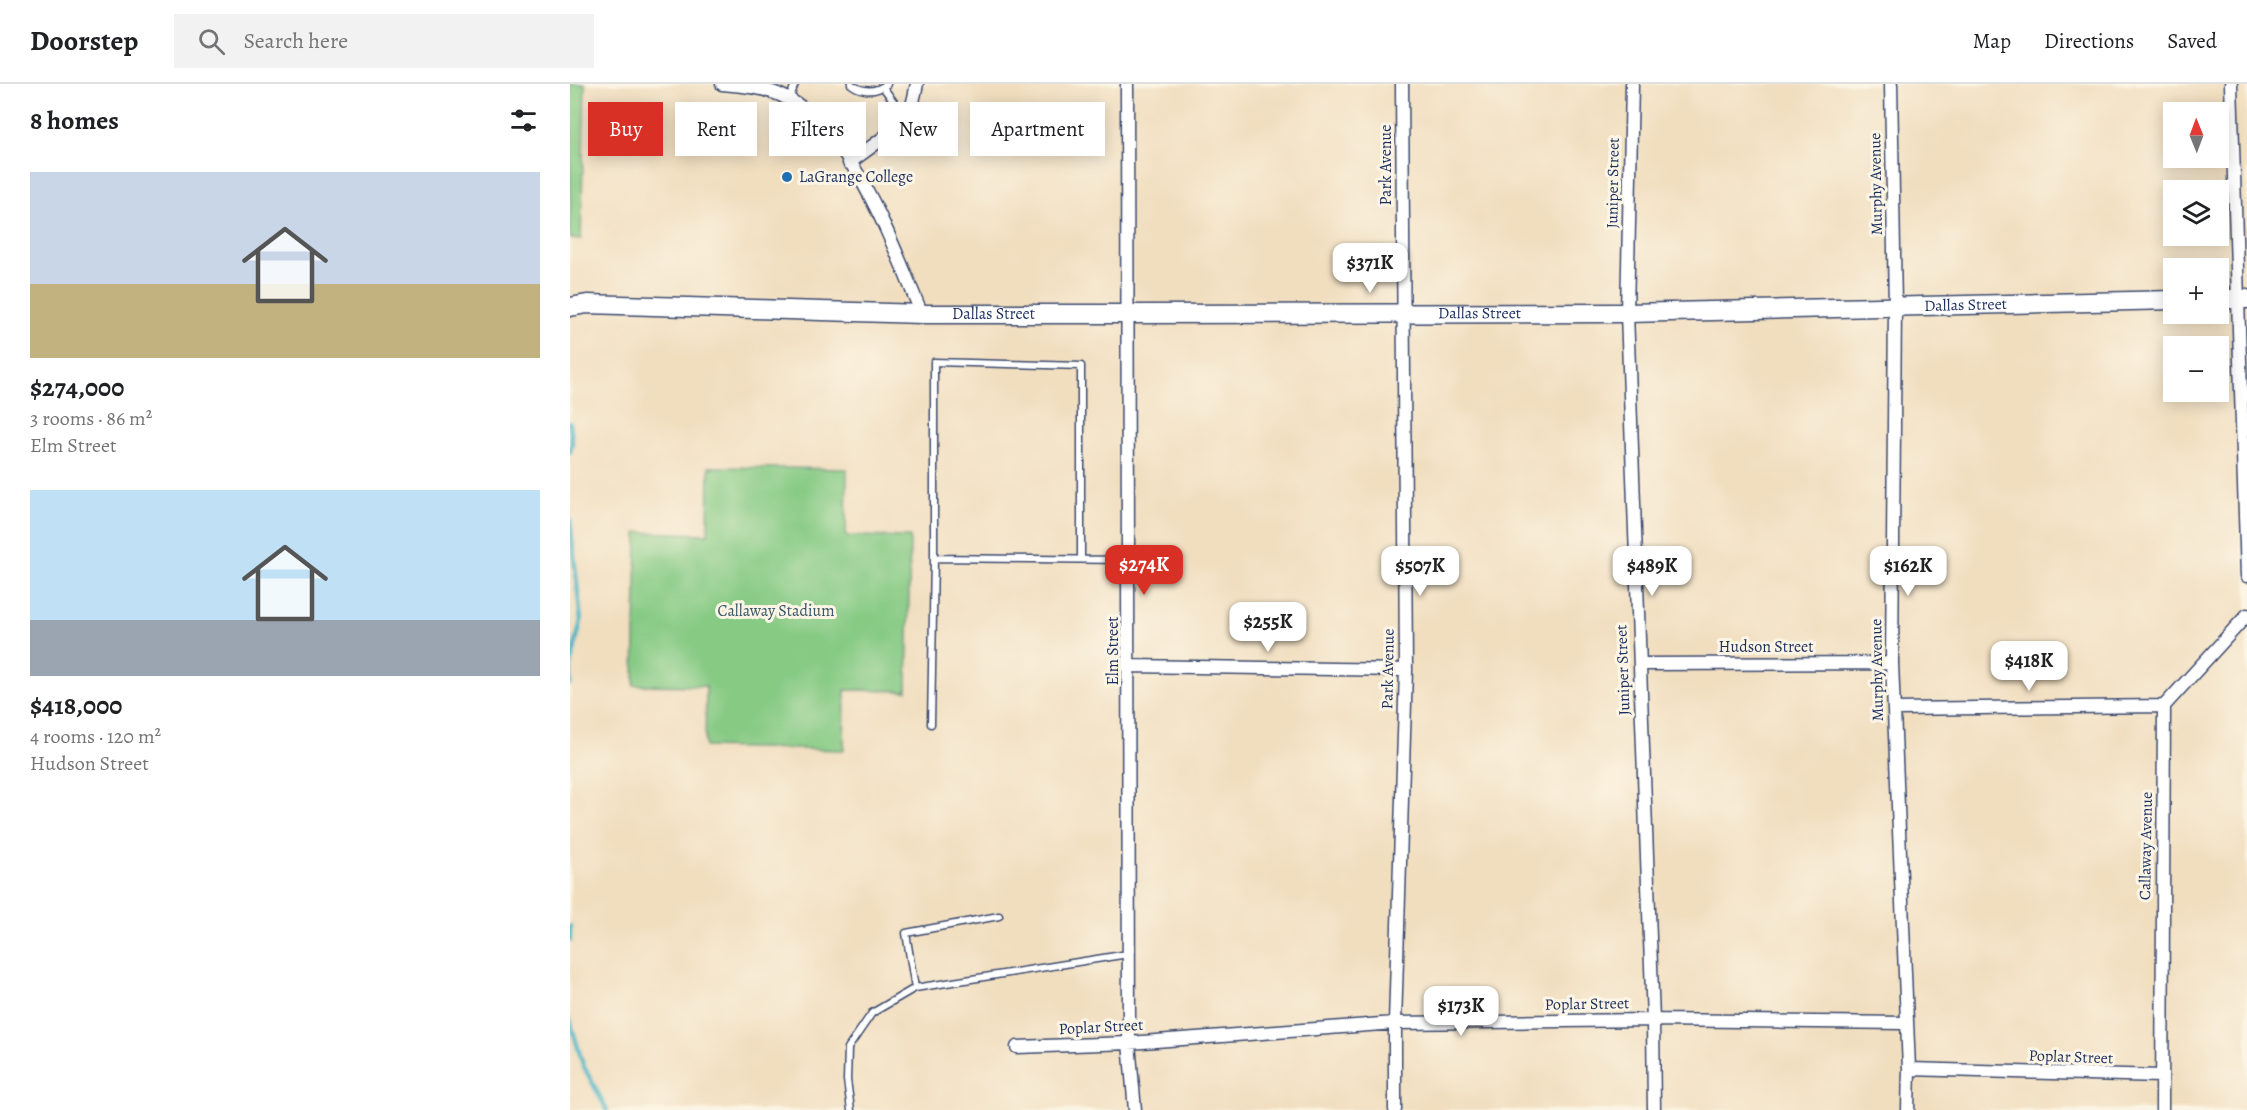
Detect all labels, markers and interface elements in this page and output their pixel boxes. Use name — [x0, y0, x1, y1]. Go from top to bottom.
search box — [174, 14, 594, 68]
text: Doorstep — [30, 22, 138, 60]
icon: search — [195, 25, 228, 58]
text: Search here — [243, 26, 348, 56]
text: Map — [1973, 27, 2011, 55]
text: Directions — [2044, 27, 2134, 55]
text: Saved — [2167, 27, 2217, 55]
chip: Buy — [588, 102, 663, 156]
chip: Rent — [675, 102, 757, 156]
chip: Filters — [769, 102, 866, 156]
chip: New — [878, 102, 958, 156]
chip: Apartment — [970, 102, 1105, 156]
north arrow — [2163, 102, 2229, 168]
map controls — [2163, 102, 2229, 402]
text: 8 homes — [30, 103, 119, 138]
icon: filters — [507, 104, 540, 137]
street label: Park Avenue — [1375, 125, 1397, 205]
street label: Murphy Avenue — [1864, 132, 1888, 236]
street label: Juniper Street — [1601, 137, 1625, 229]
place label: LaGrange College — [799, 166, 913, 188]
marker: LaGrange College — [780, 170, 794, 184]
button: layers — [2163, 180, 2229, 246]
icon: home — [231, 211, 339, 319]
pin: $371K — [1328, 243, 1412, 294]
text: $371K — [1347, 249, 1393, 276]
button: + — [2163, 258, 2229, 324]
street label: Dallas Street — [1924, 293, 2007, 317]
street label: Dallas Street — [1438, 302, 1521, 324]
street label: Dallas Street — [952, 303, 1035, 325]
button: − — [2163, 336, 2229, 402]
text: $274,000 — [30, 370, 124, 405]
text: 3 rooms · 86 m² — [30, 405, 152, 432]
text: Elm Street — [30, 432, 116, 459]
icon: home — [231, 529, 339, 637]
pin: $274K — [1102, 545, 1186, 596]
pin: $507K — [1378, 546, 1462, 597]
pin: $489K — [1610, 546, 1694, 597]
pin: $162K — [1866, 546, 1950, 597]
text: $274K — [1119, 551, 1169, 578]
text: $507K — [1395, 552, 1445, 579]
text: $489K — [1627, 552, 1677, 579]
text: $162K — [1884, 552, 1932, 579]
park label: Callaway Stadium — [717, 600, 835, 622]
pin: $255K — [1226, 602, 1310, 653]
text: $255K — [1243, 608, 1293, 635]
street label: Elm Street — [1102, 616, 1124, 686]
street label: Murphy Avenue — [1865, 618, 1889, 722]
street label: Juniper Street — [1610, 624, 1636, 716]
street label: Park Avenue — [1376, 628, 1400, 710]
street label: Hudson Street — [1719, 636, 1814, 658]
pin: $418K — [1987, 641, 2071, 692]
text: $418K — [2005, 647, 2053, 674]
text: $418,000 — [30, 688, 122, 723]
text: 4 rooms · 120 m² — [30, 723, 161, 750]
text: Hudson Street — [30, 750, 149, 777]
street label: Callaway Avenue — [2134, 792, 2158, 900]
pin: $173K — [1419, 986, 1503, 1037]
text: $173K — [1438, 992, 1484, 1019]
street label: Poplar Street — [1545, 992, 1629, 1016]
street label: Poplar Street — [1058, 1014, 1144, 1040]
street label: Poplar Street — [2028, 1045, 2114, 1069]

